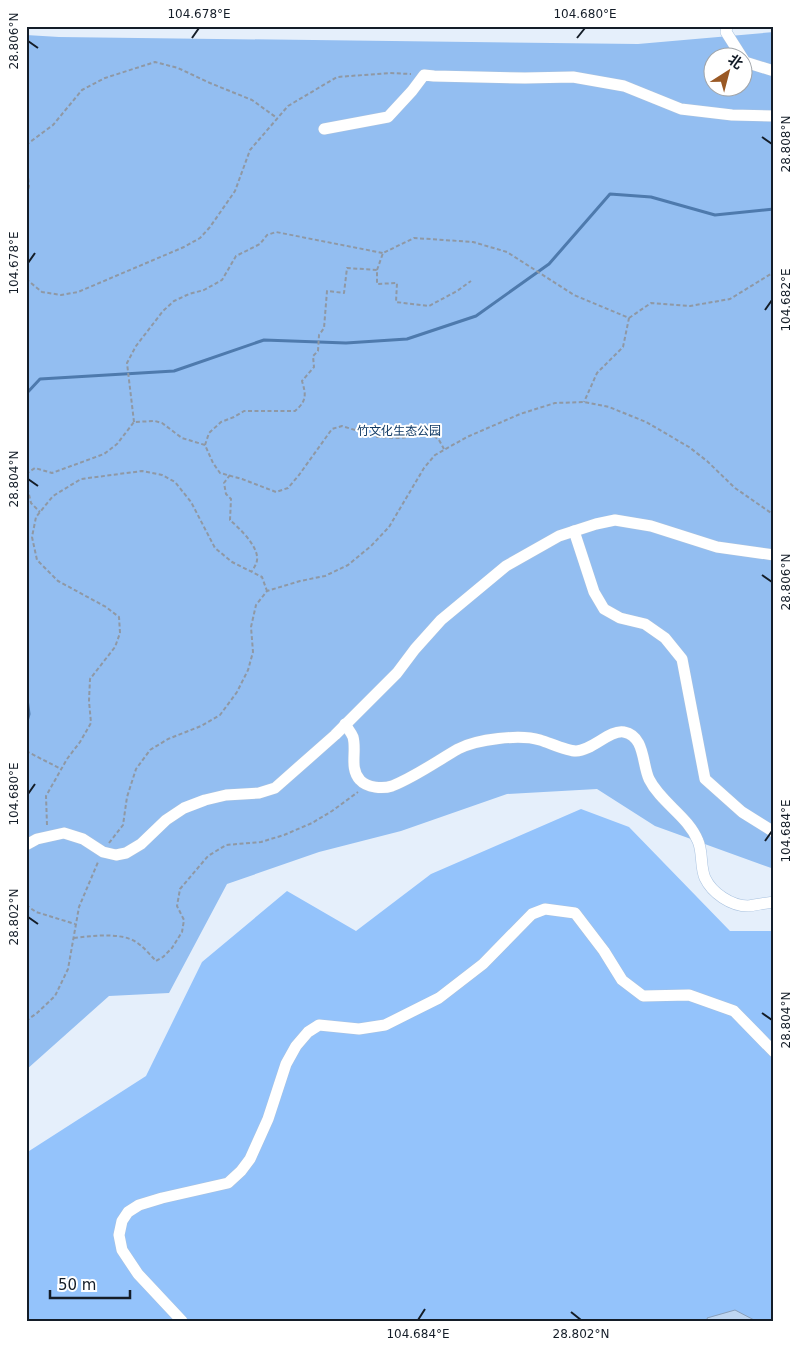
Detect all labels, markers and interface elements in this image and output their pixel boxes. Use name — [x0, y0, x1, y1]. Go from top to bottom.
text: 104.678°E — [167, 7, 231, 21]
text: 104.680°E — [553, 7, 617, 21]
text: 28.806°N — [7, 13, 21, 69]
north arrow — [702, 48, 752, 98]
text: 北 — [725, 51, 746, 72]
text: 28.808°N — [779, 116, 793, 172]
text: 104.678°E — [7, 231, 21, 295]
text: 104.682°E — [779, 268, 793, 332]
park label: 竹文化生态公园 — [357, 424, 441, 438]
text: 28.804°N — [7, 451, 21, 507]
text: 28.806°N — [779, 554, 793, 610]
text: 104.680°E — [7, 762, 21, 826]
text: 104.684°E — [779, 799, 793, 863]
text: 28.802°N — [7, 889, 21, 945]
text: 28.804°N — [779, 992, 793, 1048]
scale bar — [50, 1267, 130, 1299]
text: 50 m — [58, 1276, 96, 1294]
text: 104.684°E — [386, 1327, 450, 1341]
text: 28.802°N — [553, 1327, 609, 1341]

